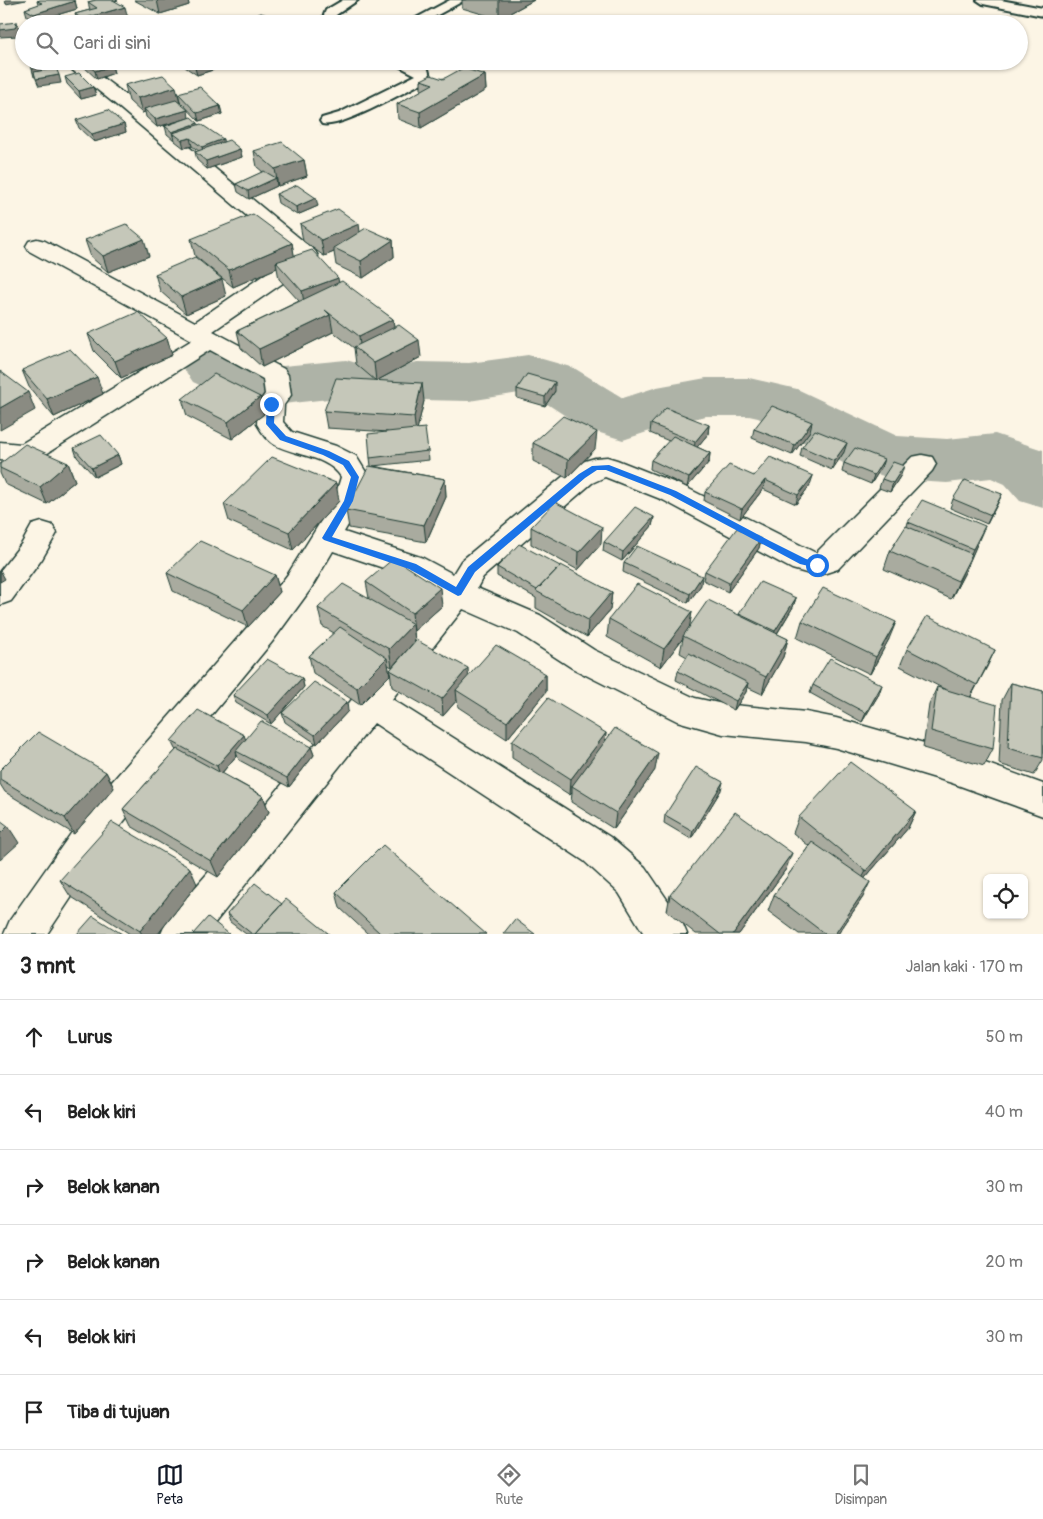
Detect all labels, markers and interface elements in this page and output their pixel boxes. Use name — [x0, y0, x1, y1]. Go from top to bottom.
search box — [15, 15, 1028, 70]
icon: search — [33, 29, 61, 57]
text: Cari di sini — [73, 31, 150, 55]
route end — [260, 393, 283, 416]
route start — [806, 554, 829, 577]
map controls — [983, 874, 1028, 919]
button: locate — [983, 874, 1028, 919]
text: 3 mnt — [20, 953, 75, 980]
text: Jalan kaki · 170 m — [906, 957, 1023, 977]
icon: ahead — [20, 1023, 48, 1051]
text: Lurus — [67, 1025, 112, 1049]
text: 50 m — [986, 1027, 1023, 1047]
icon: left — [20, 1098, 48, 1126]
text: Belok kiri — [67, 1100, 135, 1124]
text: 40 m — [985, 1102, 1023, 1122]
icon: right — [20, 1173, 48, 1201]
text: Belok kanan — [67, 1175, 160, 1199]
text: 30 m — [985, 1177, 1023, 1197]
icon: right — [20, 1248, 48, 1276]
text: Belok kanan — [67, 1250, 160, 1274]
text: 20 m — [985, 1252, 1023, 1272]
icon: left — [20, 1323, 48, 1351]
text: Belok kiri — [67, 1325, 135, 1349]
text: 30 m — [985, 1327, 1023, 1347]
icon: arrive — [20, 1398, 48, 1426]
text: Tiba di tujuan — [67, 1400, 170, 1424]
tab: Peta — [156, 1461, 184, 1508]
tab: Rute — [495, 1461, 523, 1508]
tab: Disimpan — [835, 1461, 887, 1508]

